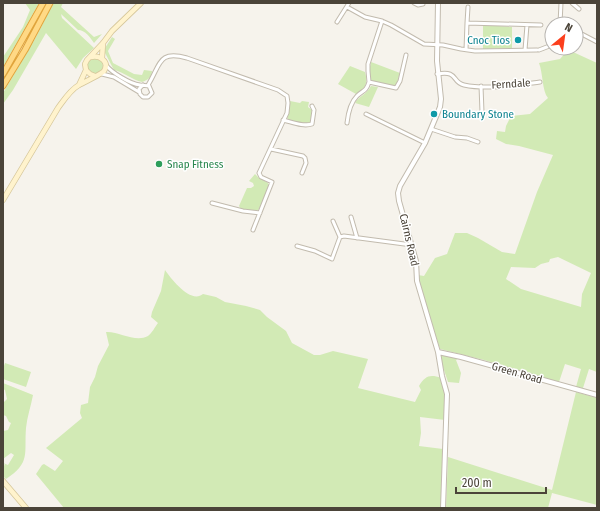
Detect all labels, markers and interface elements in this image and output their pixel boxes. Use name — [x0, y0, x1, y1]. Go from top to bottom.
north arrow — [544, 16, 584, 56]
text: N — [563, 20, 575, 35]
place label: Cnoc Tios — [467, 34, 510, 47]
marker: Cnoc Tios — [513, 35, 523, 45]
street label: Ferndale — [491, 76, 531, 92]
place label: Boundary Stone — [442, 108, 514, 121]
marker: Boundary Stone — [429, 109, 439, 119]
place label: Snap Fitness — [167, 158, 224, 171]
marker: Snap Fitness — [154, 159, 164, 169]
street label: Cairns Road — [397, 213, 421, 267]
street label: Green Road — [490, 360, 544, 386]
scale bar — [456, 469, 546, 495]
text: 200 m — [462, 476, 492, 490]

